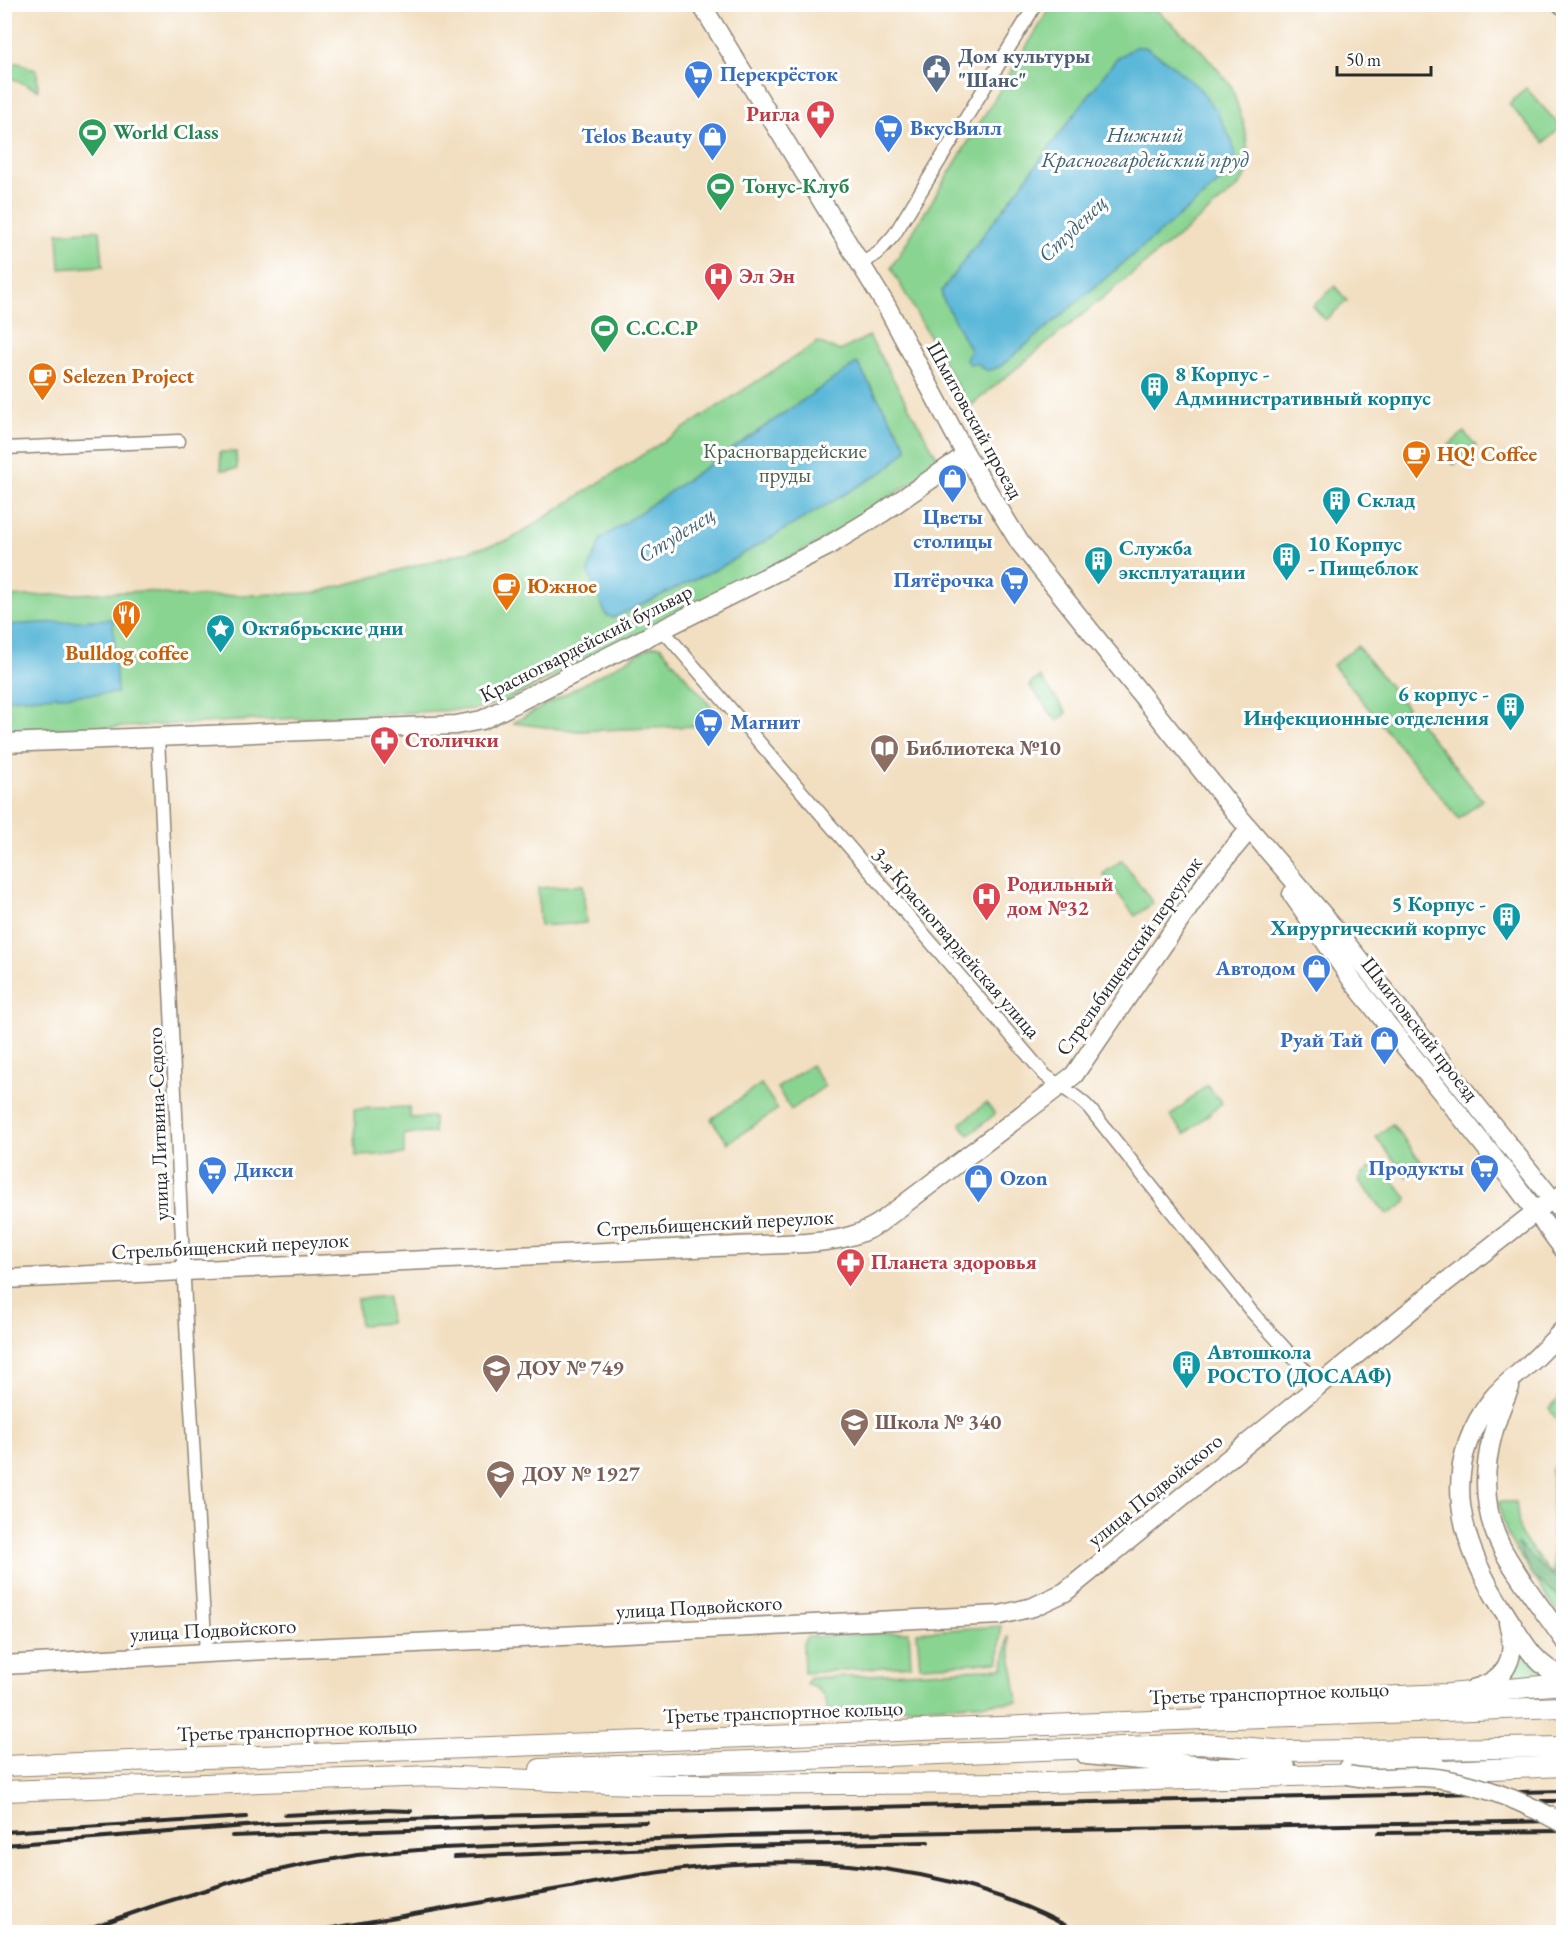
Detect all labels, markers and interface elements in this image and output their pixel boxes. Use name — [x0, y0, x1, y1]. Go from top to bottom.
scale bar — [1337, 39, 1432, 77]
place label: Дом культуры "Шанс" — [958, 42, 1090, 93]
text: 50 m — [1346, 48, 1381, 71]
public building icon: Дом культуры "Шанс" — [921, 52, 953, 94]
supermarket icon: Перекрёсток — [683, 58, 715, 100]
place label: Перекрёсток — [720, 60, 838, 87]
pharmacy icon: Ригла — [805, 98, 837, 140]
place label: Ригла — [746, 100, 801, 127]
supermarket icon: ВкусВилл — [873, 112, 905, 154]
place label: ВкусВилл — [910, 114, 1002, 141]
sports icon: World Class — [76, 116, 108, 158]
place label: World Class — [113, 118, 219, 145]
shop icon: Telos Beauty — [697, 120, 729, 162]
water label: Нижний Красногвардейский пруд — [1040, 120, 1249, 174]
place label: Telos Beauty — [581, 122, 693, 149]
sports icon: Тонус-Клуб — [705, 170, 737, 212]
place label: Тонус-Клуб — [742, 172, 849, 199]
water label: Студенец — [1031, 188, 1113, 269]
hospital icon: Эл Эн — [702, 260, 734, 302]
place label: Эл Эн — [739, 262, 795, 289]
sports icon: С.С.С.Р — [589, 312, 621, 354]
place label: С.С.С.Р — [626, 314, 698, 341]
street label: Шмитовский проезд — [921, 336, 1030, 504]
cafe icon: Selezen Project — [26, 360, 58, 402]
place label: 8 Корпус - Административный корпус — [1174, 360, 1431, 411]
place label: Selezen Project — [63, 362, 194, 389]
building icon: 8 Корпус - Административный корпус — [1138, 370, 1170, 412]
park label: Красногвардейские пруды — [703, 437, 867, 488]
cafe icon: HQ! Coffee — [1400, 438, 1432, 480]
place label: HQ! Coffee — [1437, 440, 1537, 467]
shop icon: Цветы столицы — [937, 462, 969, 504]
building icon: Склад — [1320, 484, 1352, 526]
place label: Склад — [1357, 486, 1415, 513]
water label: Студенец — [632, 499, 720, 569]
place label: Цветы столицы — [913, 503, 993, 554]
place label: 10 Корпус - Пищеблок — [1308, 530, 1419, 581]
place label: Служба эксплуатации — [1119, 534, 1245, 585]
building icon: 10 Корпус - Пищеблок — [1271, 540, 1303, 582]
building icon: Служба эксплуатации — [1082, 544, 1114, 586]
supermarket icon: Пятёрочка — [999, 564, 1031, 606]
place label: Пятёрочка — [893, 566, 995, 593]
cafe icon: Южное — [490, 570, 522, 612]
place label: Южное — [527, 572, 597, 599]
street label: Красногвардейский бульвар — [475, 577, 697, 708]
restaurant icon: Bulldog coffee — [111, 598, 143, 640]
place icon: Октябрьские дни — [205, 612, 237, 654]
place label: Октябрьские дни — [242, 614, 404, 641]
place label: Bulldog coffee — [65, 639, 189, 666]
place label: 6 корпус - Инфекционные отделения — [1243, 680, 1489, 731]
building icon: 6 корпус - Инфекционные отделения — [1494, 690, 1526, 732]
supermarket icon: Магнит — [693, 706, 725, 748]
place label: Магнит — [730, 708, 801, 735]
pharmacy icon: Столички — [368, 724, 400, 766]
place label: Столички — [405, 726, 499, 753]
library icon: Библиотека №10 — [869, 732, 901, 774]
place label: Библиотека №10 — [906, 734, 1061, 761]
street label: 3-я Красногвардейская улица — [866, 842, 1047, 1044]
street label: Стрельбищенский переулок — [1049, 851, 1208, 1061]
place label: Родильный дом №32 — [1007, 870, 1113, 921]
hospital icon: Родильный дом №32 — [970, 880, 1002, 922]
place label: 5 Корпус - Хирургический корпус — [1270, 890, 1486, 941]
building icon: 5 Корпус - Хирургический корпус — [1491, 900, 1523, 942]
street label: Шмитовский проезд — [1356, 951, 1485, 1107]
shop icon: Автодом — [1301, 952, 1333, 994]
place label: Автодом — [1215, 954, 1296, 981]
shop icon: Руай Тай — [1368, 1024, 1400, 1066]
place label: Руай Тай — [1280, 1026, 1363, 1053]
street label: улица Литвина-Седого — [141, 1027, 174, 1221]
supermarket icon: Продукты — [1469, 1152, 1501, 1194]
supermarket icon: Дикси — [197, 1154, 229, 1196]
place label: Продукты — [1369, 1154, 1464, 1181]
place label: Дикси — [234, 1156, 294, 1183]
shop icon: Ozon — [963, 1162, 995, 1204]
place label: Ozon — [1000, 1164, 1048, 1191]
street label: Стрельбищенский переулок — [596, 1203, 834, 1242]
street label: Стрельбищенский переулок — [111, 1226, 349, 1265]
pharmacy icon: Планета здоровья — [834, 1246, 866, 1288]
place label: Планета здоровья — [871, 1248, 1037, 1275]
place label: Автошкола РОСТО (ДОСААФ) — [1206, 1338, 1391, 1389]
building icon: Автошкола РОСТО (ДОСААФ) — [1170, 1348, 1202, 1390]
school or university icon: ДОУ № 749 — [480, 1352, 512, 1394]
place label: ДОУ № 749 — [517, 1354, 624, 1381]
school or university icon: Школа № 340 — [838, 1406, 870, 1448]
place label: Школа № 340 — [875, 1408, 1001, 1435]
street label: улица Подвойского — [1081, 1427, 1228, 1552]
school or university icon: ДОУ № 1927 — [485, 1458, 517, 1500]
place label: ДОУ № 1927 — [522, 1460, 641, 1487]
street label: улица Подвойского — [615, 1589, 783, 1624]
street label: улица Подвойского — [129, 1612, 297, 1647]
street label: Третье транспортное кольцо — [1148, 1675, 1390, 1710]
street label: Третье транспортное кольцо — [662, 1694, 904, 1729]
street label: Третье транспортное кольцо — [176, 1712, 418, 1747]

